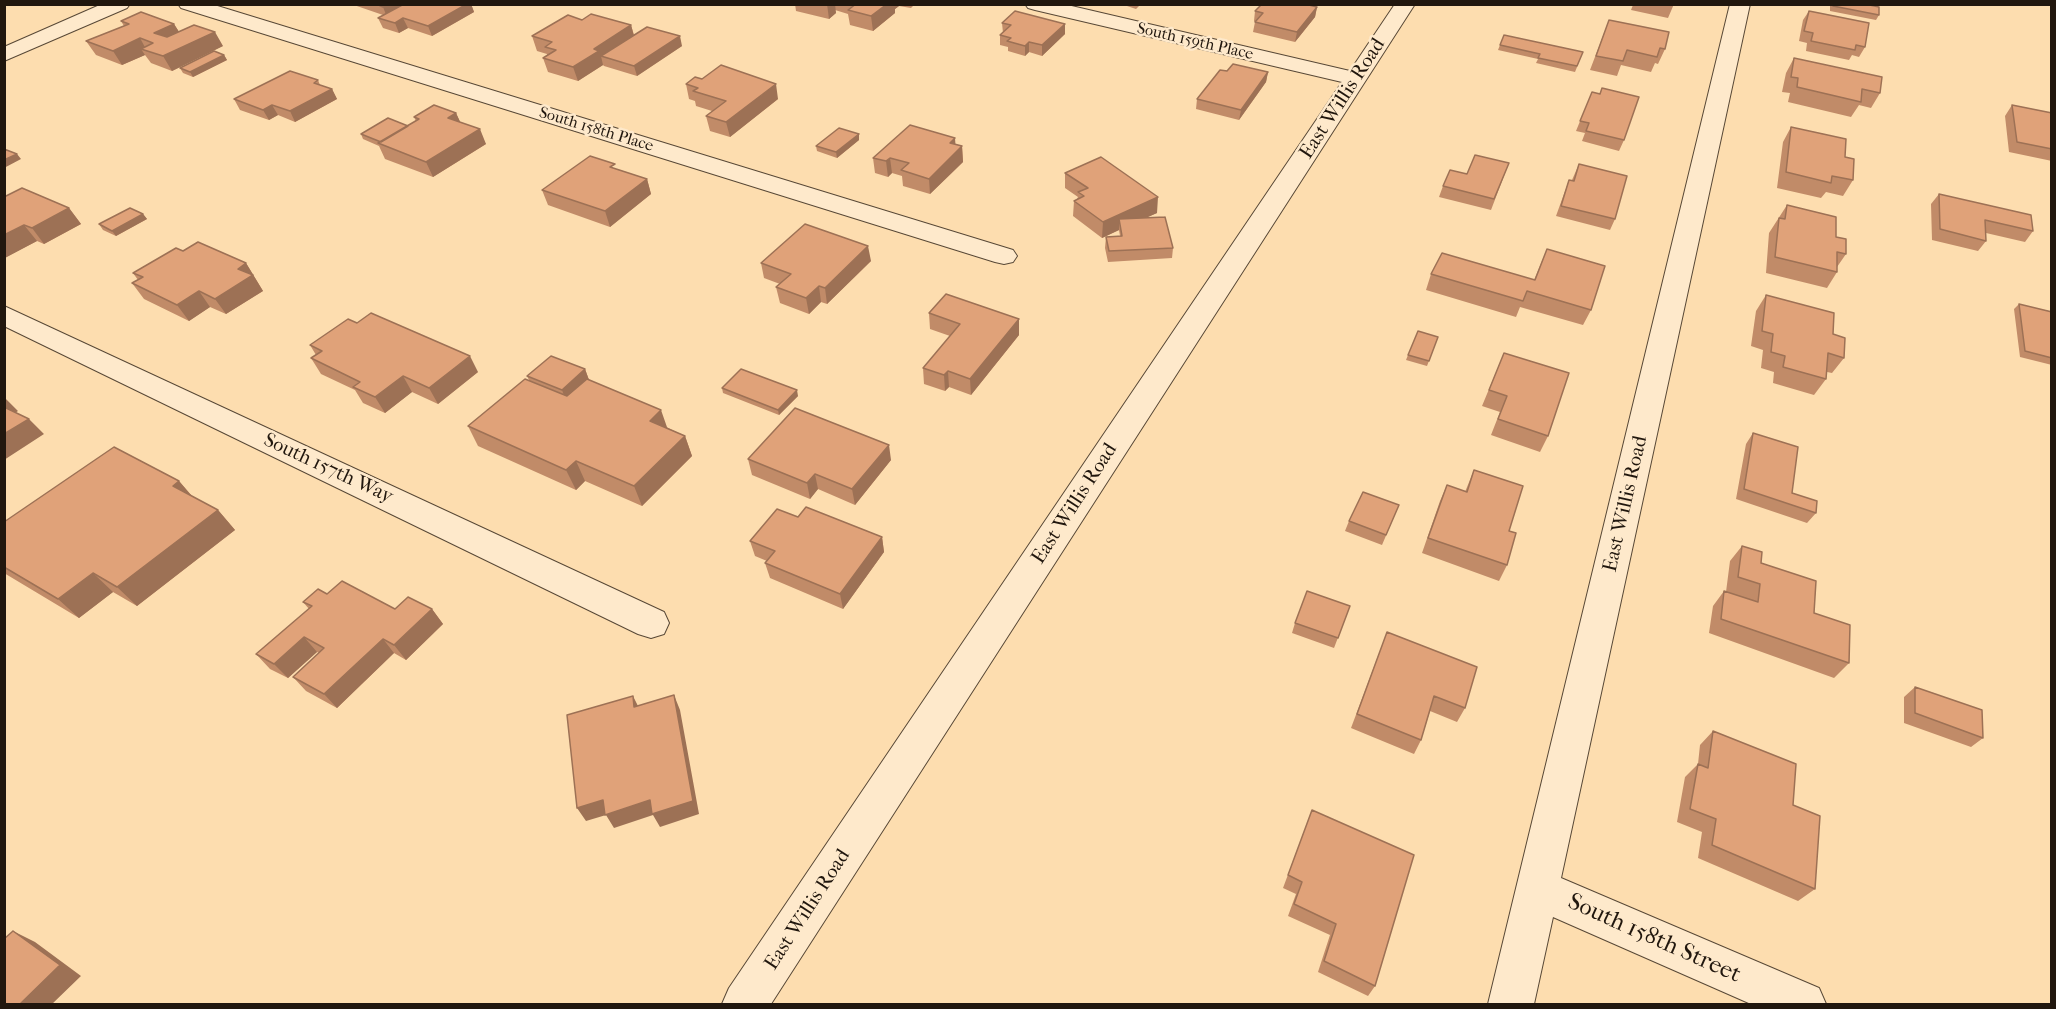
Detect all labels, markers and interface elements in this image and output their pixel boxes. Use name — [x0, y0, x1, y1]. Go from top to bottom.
street label: South 159th Place — [1135, 19, 1255, 65]
street label: East Willis Road — [1295, 34, 1391, 164]
street label: South 158th Place — [537, 103, 655, 157]
street label: South 157th Way — [259, 429, 397, 509]
street label: East Willis Road — [1599, 434, 1653, 574]
street label: East Willis Road — [1027, 439, 1123, 569]
street label: East Willis Road — [760, 845, 856, 975]
street label: South 158th Street — [1563, 888, 1745, 990]

